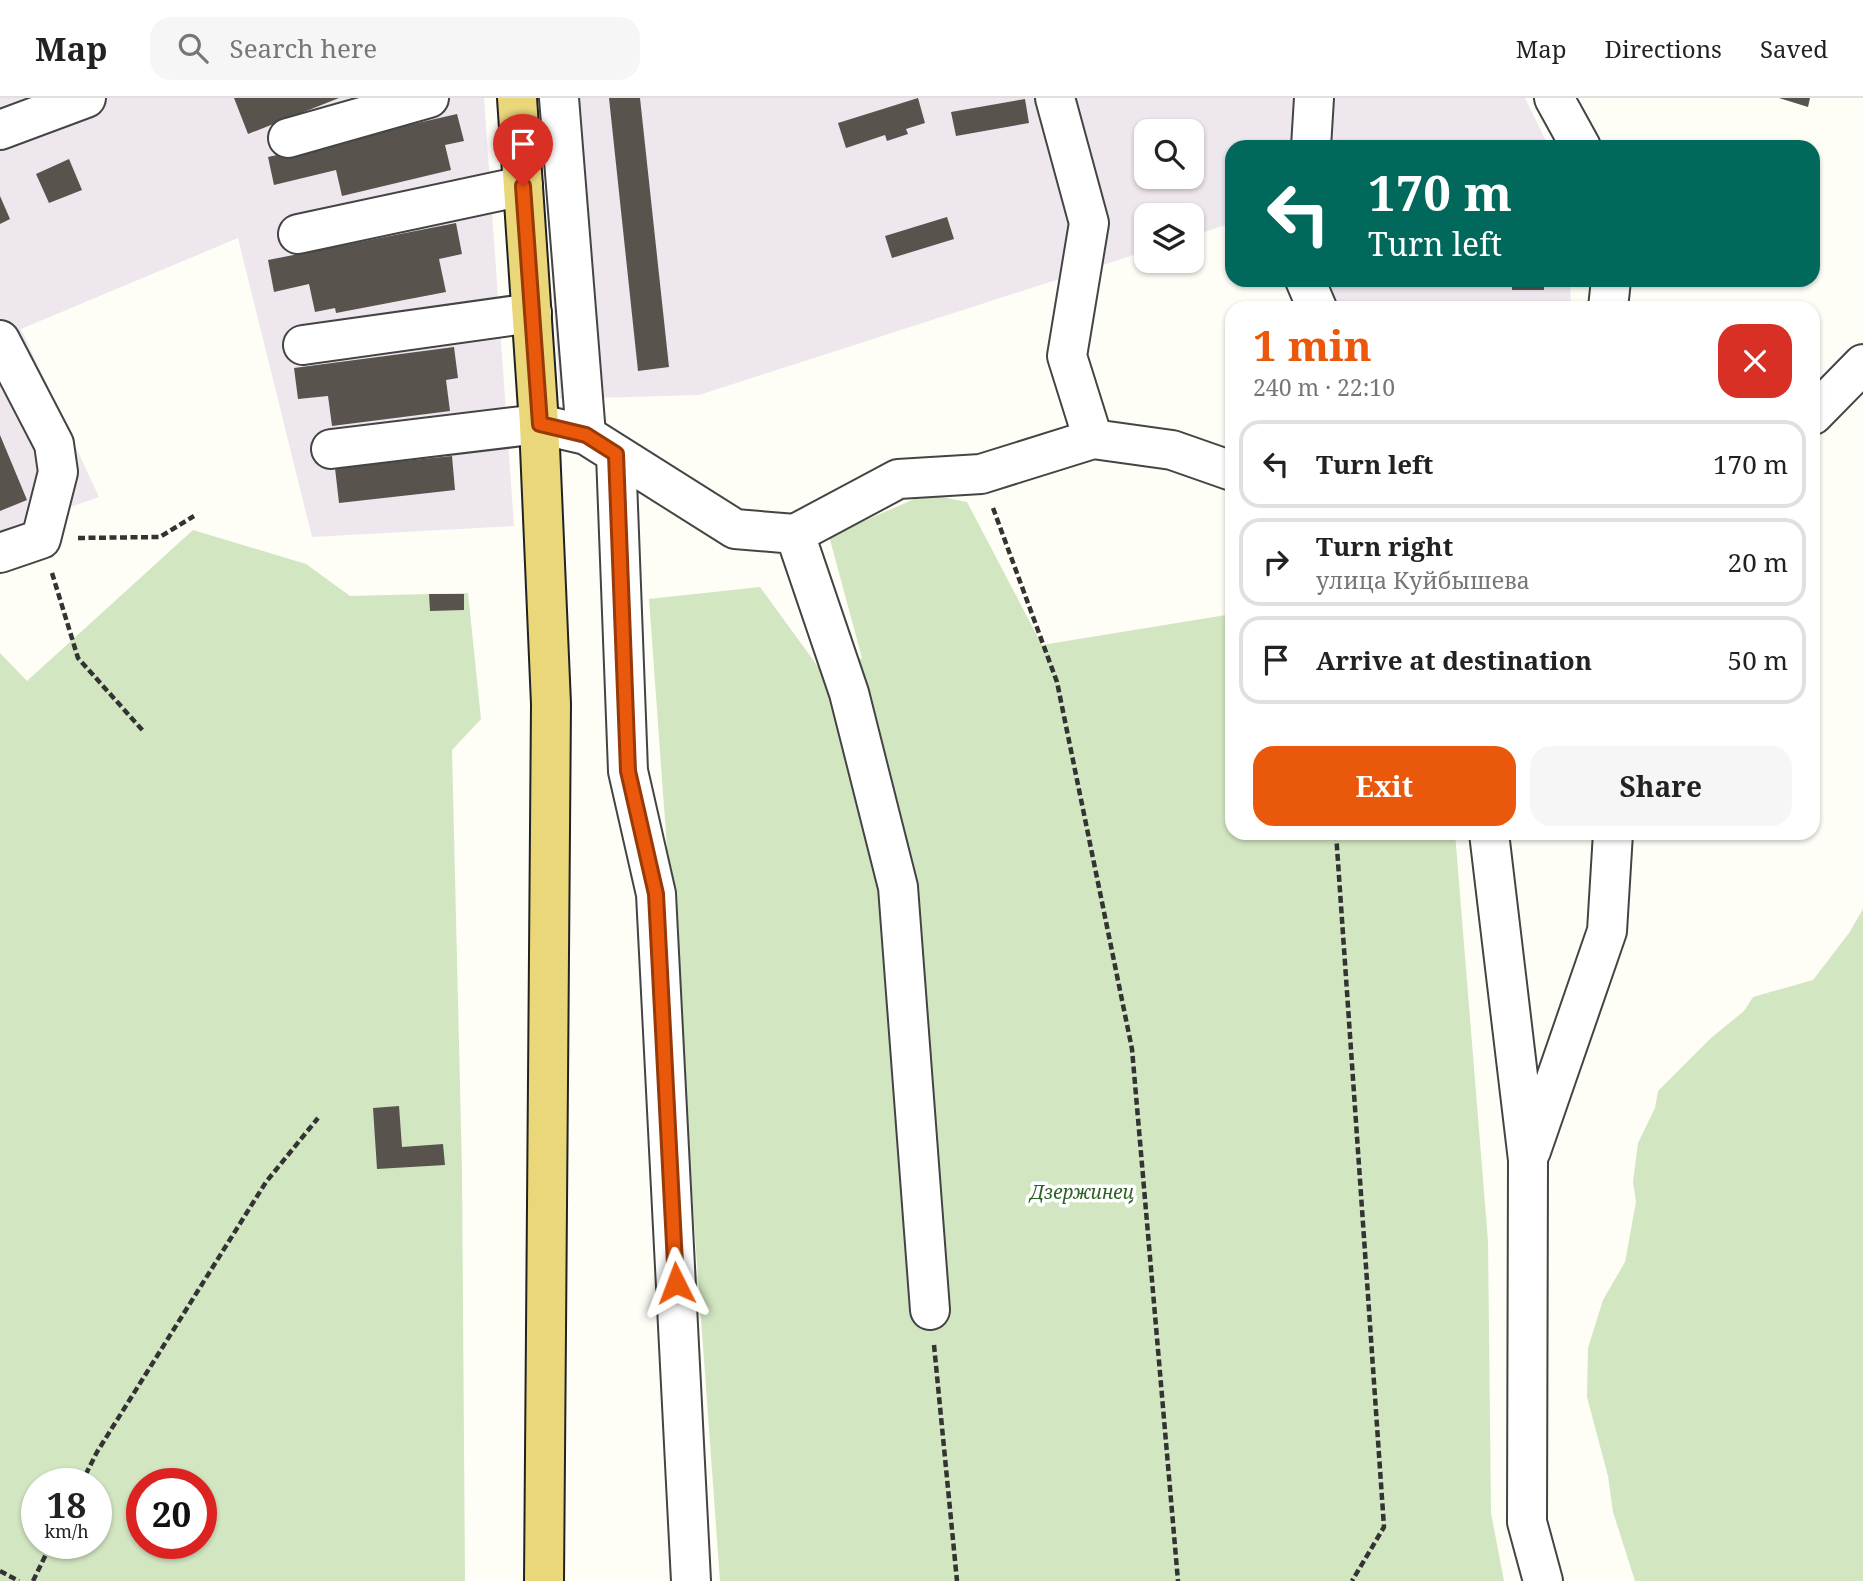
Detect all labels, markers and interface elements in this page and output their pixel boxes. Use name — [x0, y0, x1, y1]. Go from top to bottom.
search box — [150, 17, 640, 80]
text: Map — [35, 26, 108, 71]
icon: search — [174, 29, 212, 67]
text: Search here — [230, 30, 377, 66]
text: Map — [1516, 32, 1567, 65]
text: Directions — [1605, 32, 1722, 65]
text: Saved — [1760, 32, 1828, 65]
pin — [493, 114, 553, 186]
map controls — [1134, 119, 1204, 273]
button: search — [1134, 119, 1204, 189]
icon: arrive — [504, 125, 542, 163]
text: 170 m — [1368, 159, 1512, 225]
icon: left — [1253, 168, 1344, 259]
button: layers — [1134, 203, 1204, 273]
text: Turn left — [1368, 222, 1502, 265]
text: 1 min — [1253, 316, 1372, 373]
button: close — [1718, 324, 1792, 398]
text: 240 m · 22:10 — [1253, 371, 1395, 403]
icon: left — [1257, 445, 1295, 483]
text: Turn left — [1316, 446, 1433, 482]
text: 170 m — [1713, 446, 1788, 482]
text: Turn right — [1316, 528, 1453, 564]
icon: right — [1257, 543, 1295, 581]
text: 20 m — [1728, 544, 1788, 580]
text: улица Куйбышева — [1316, 564, 1530, 596]
icon: arrive — [1257, 641, 1295, 679]
text: Arrive at destination — [1316, 642, 1592, 678]
text: 50 m — [1728, 642, 1788, 678]
button: Exit — [1253, 746, 1516, 826]
button: Share — [1530, 746, 1792, 826]
park label: Дзержинец — [1028, 1179, 1134, 1205]
position arrow — [639, 1246, 713, 1320]
speed limit sign: 20 — [126, 1468, 217, 1559]
text: 18 — [47, 1481, 86, 1528]
text: km/h — [44, 1519, 89, 1543]

